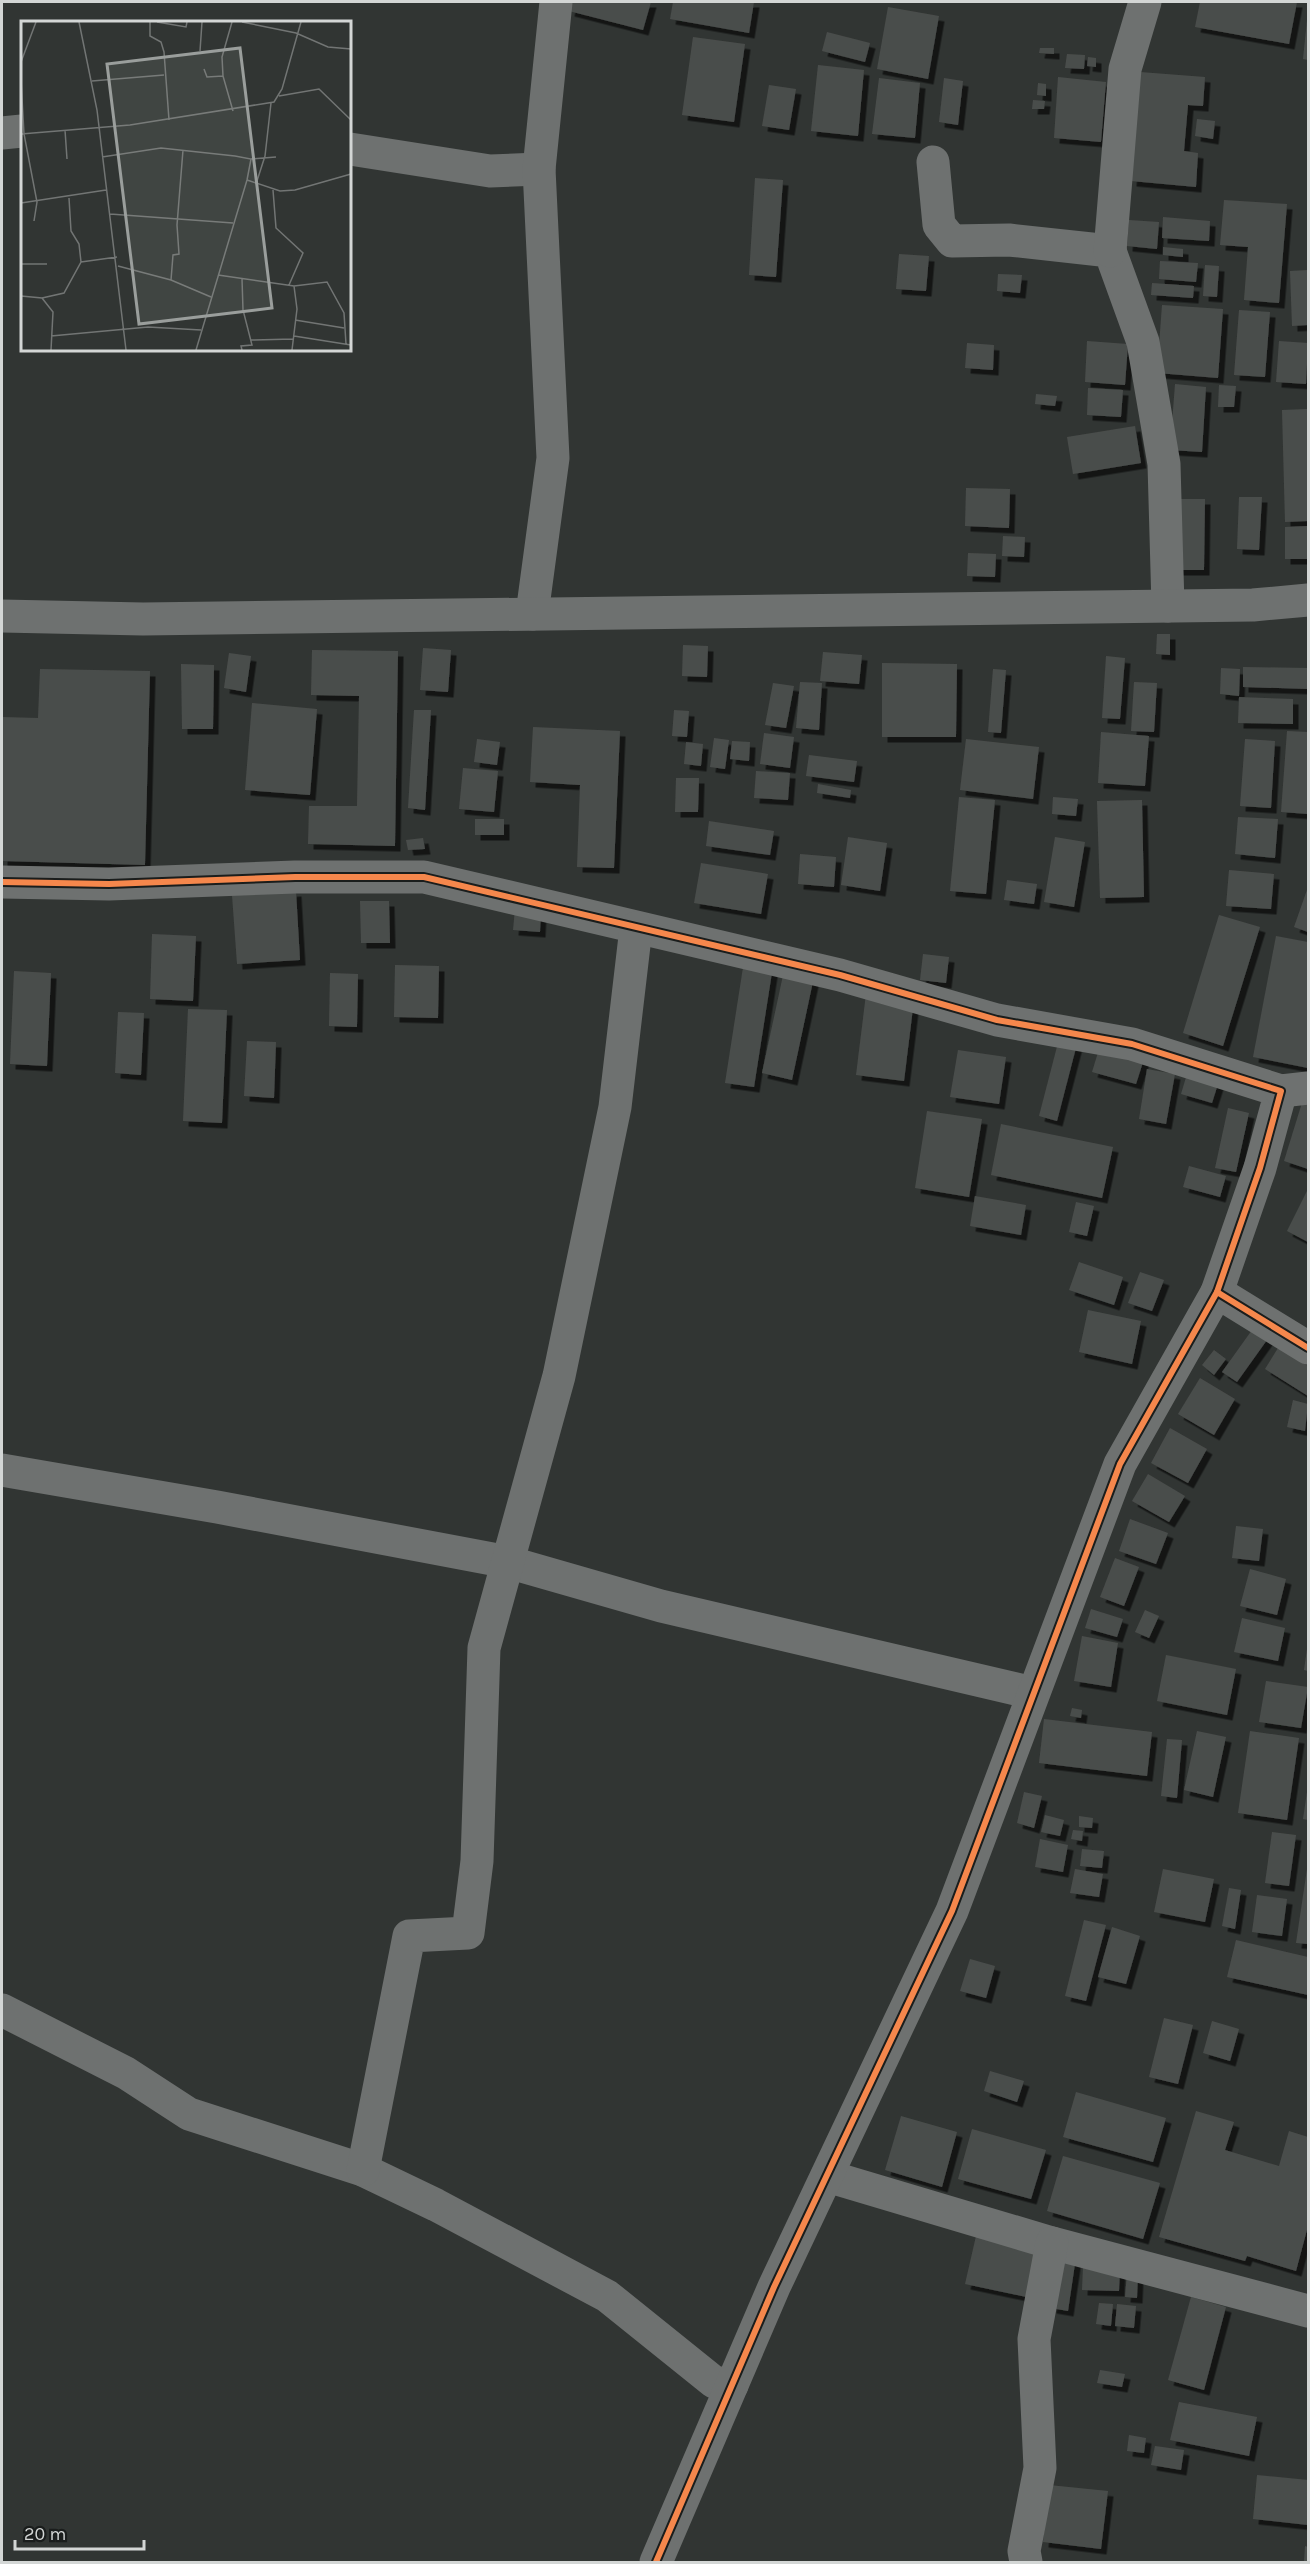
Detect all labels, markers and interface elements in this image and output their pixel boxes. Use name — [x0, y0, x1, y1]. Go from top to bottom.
inset map — [21, 21, 351, 351]
scale bar — [15, 2513, 144, 2551]
text: 20 m — [24, 2523, 66, 2545]

